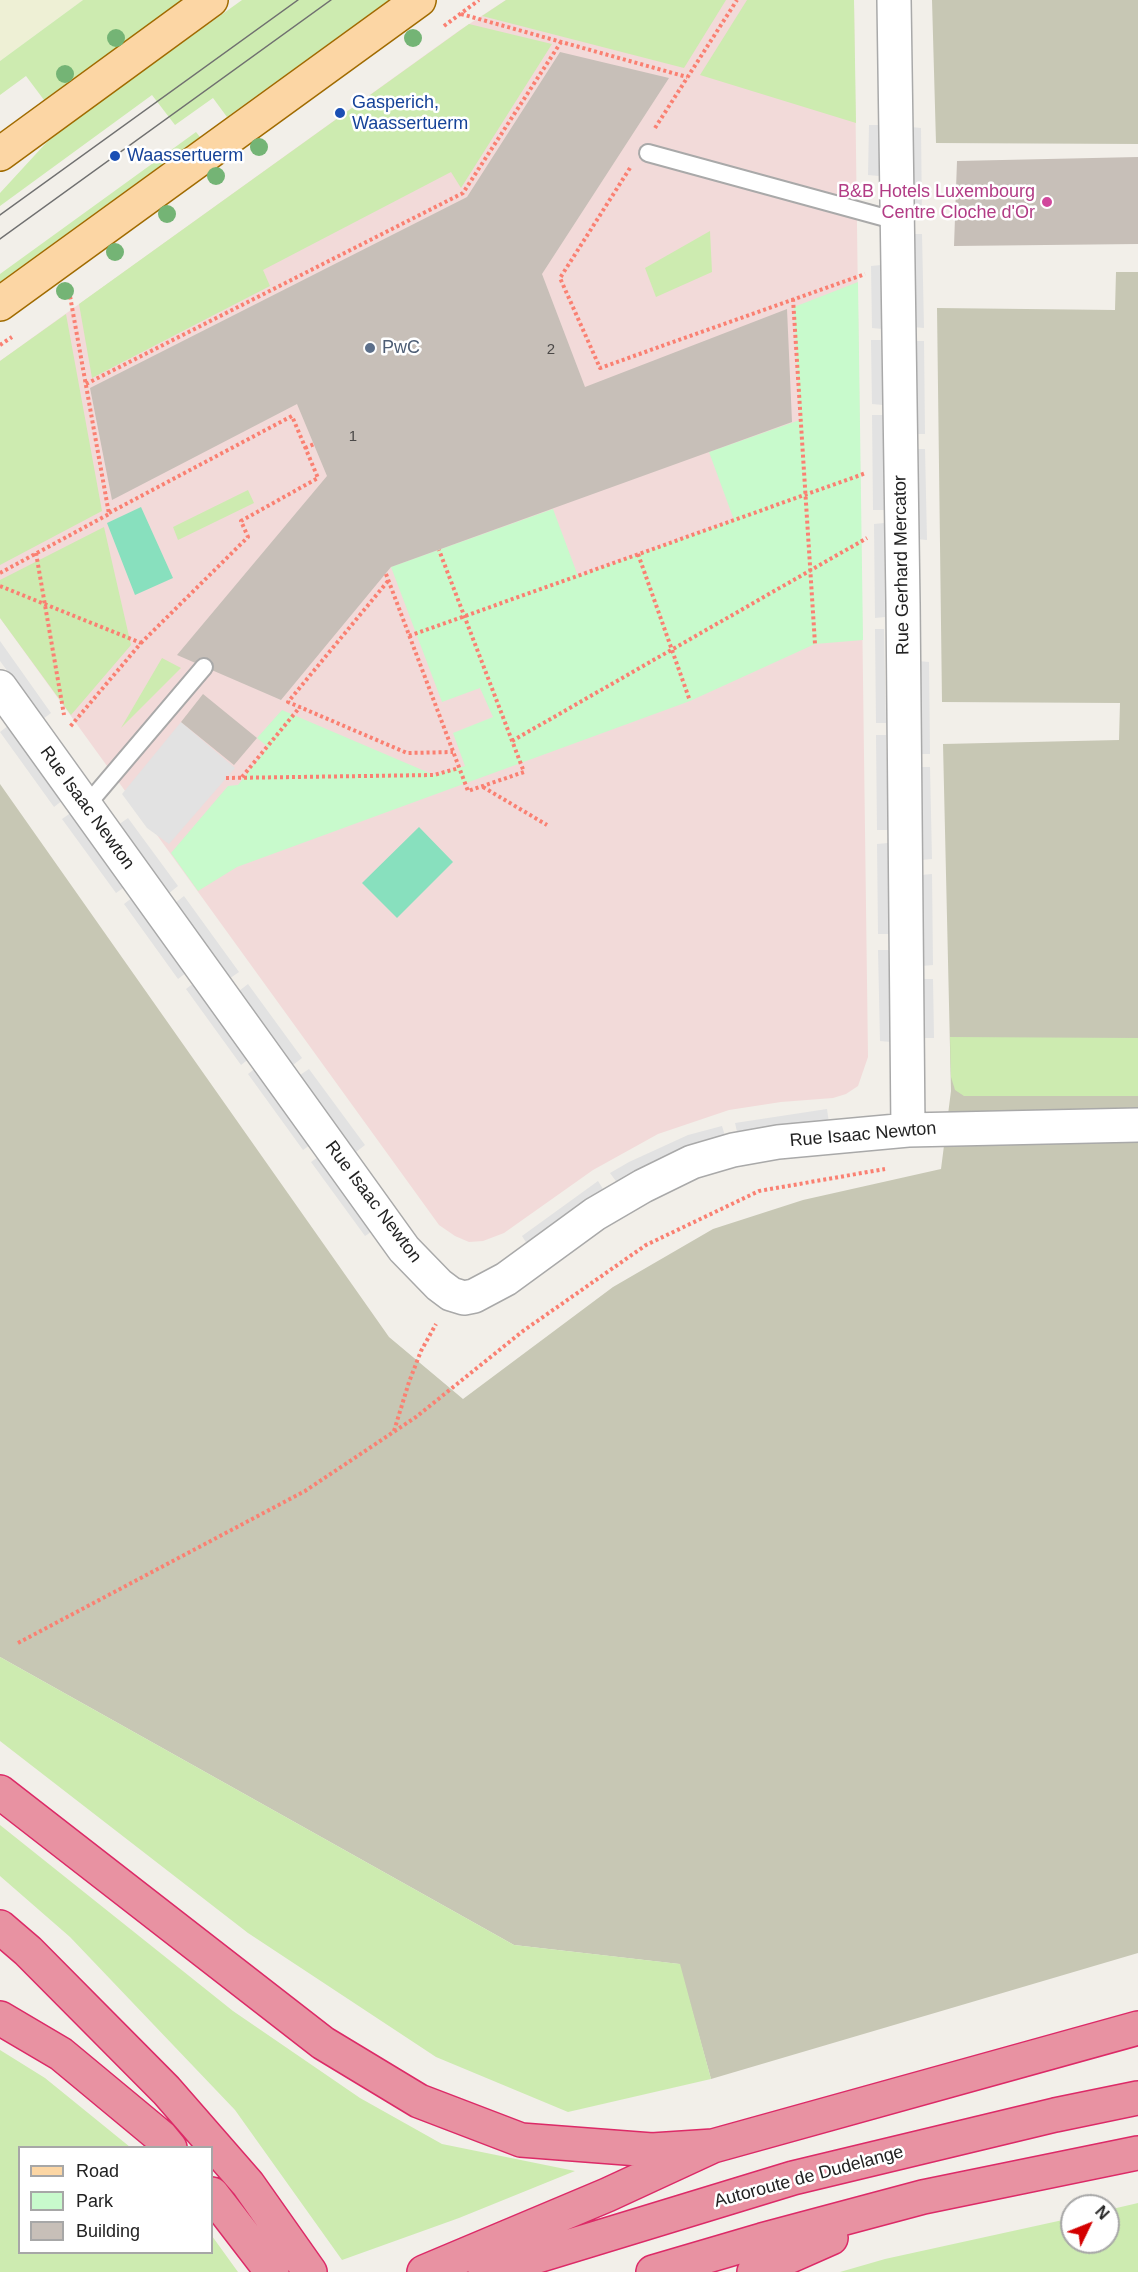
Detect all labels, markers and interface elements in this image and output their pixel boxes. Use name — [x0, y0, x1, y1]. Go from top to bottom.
place label: Gasperich, Waassertuerm — [352, 92, 468, 134]
marker: Gasperich, Waassertuerm — [333, 106, 347, 120]
place label: Waassertuerm — [127, 145, 243, 167]
marker: Waassertuerm — [108, 149, 122, 163]
place label: B&B Hotels Luxembourg Centre Cloche d'Or — [838, 181, 1035, 224]
marker: B&B Hotels Luxembourg Centre Cloche d'Or — [1040, 195, 1054, 209]
place label: PwC — [382, 337, 420, 359]
marker: PwC — [363, 341, 377, 355]
house number: 2 — [547, 341, 555, 359]
house number: 1 — [349, 428, 357, 446]
street label: Rue Gerhard Mercator — [890, 475, 914, 655]
street label: Rue Isaac Newton — [35, 742, 139, 874]
street label: Rue Isaac Newton — [789, 1118, 937, 1152]
street label: Rue Isaac Newton — [320, 1137, 426, 1267]
street label: Autoroute de Dudelange — [712, 2141, 906, 2213]
legend — [18, 2146, 213, 2254]
text: Road — [76, 2161, 119, 2181]
text: Park — [76, 2191, 113, 2211]
north arrow — [1060, 2194, 1120, 2254]
text: N — [1092, 2203, 1112, 2223]
text: Building — [76, 2221, 140, 2241]

